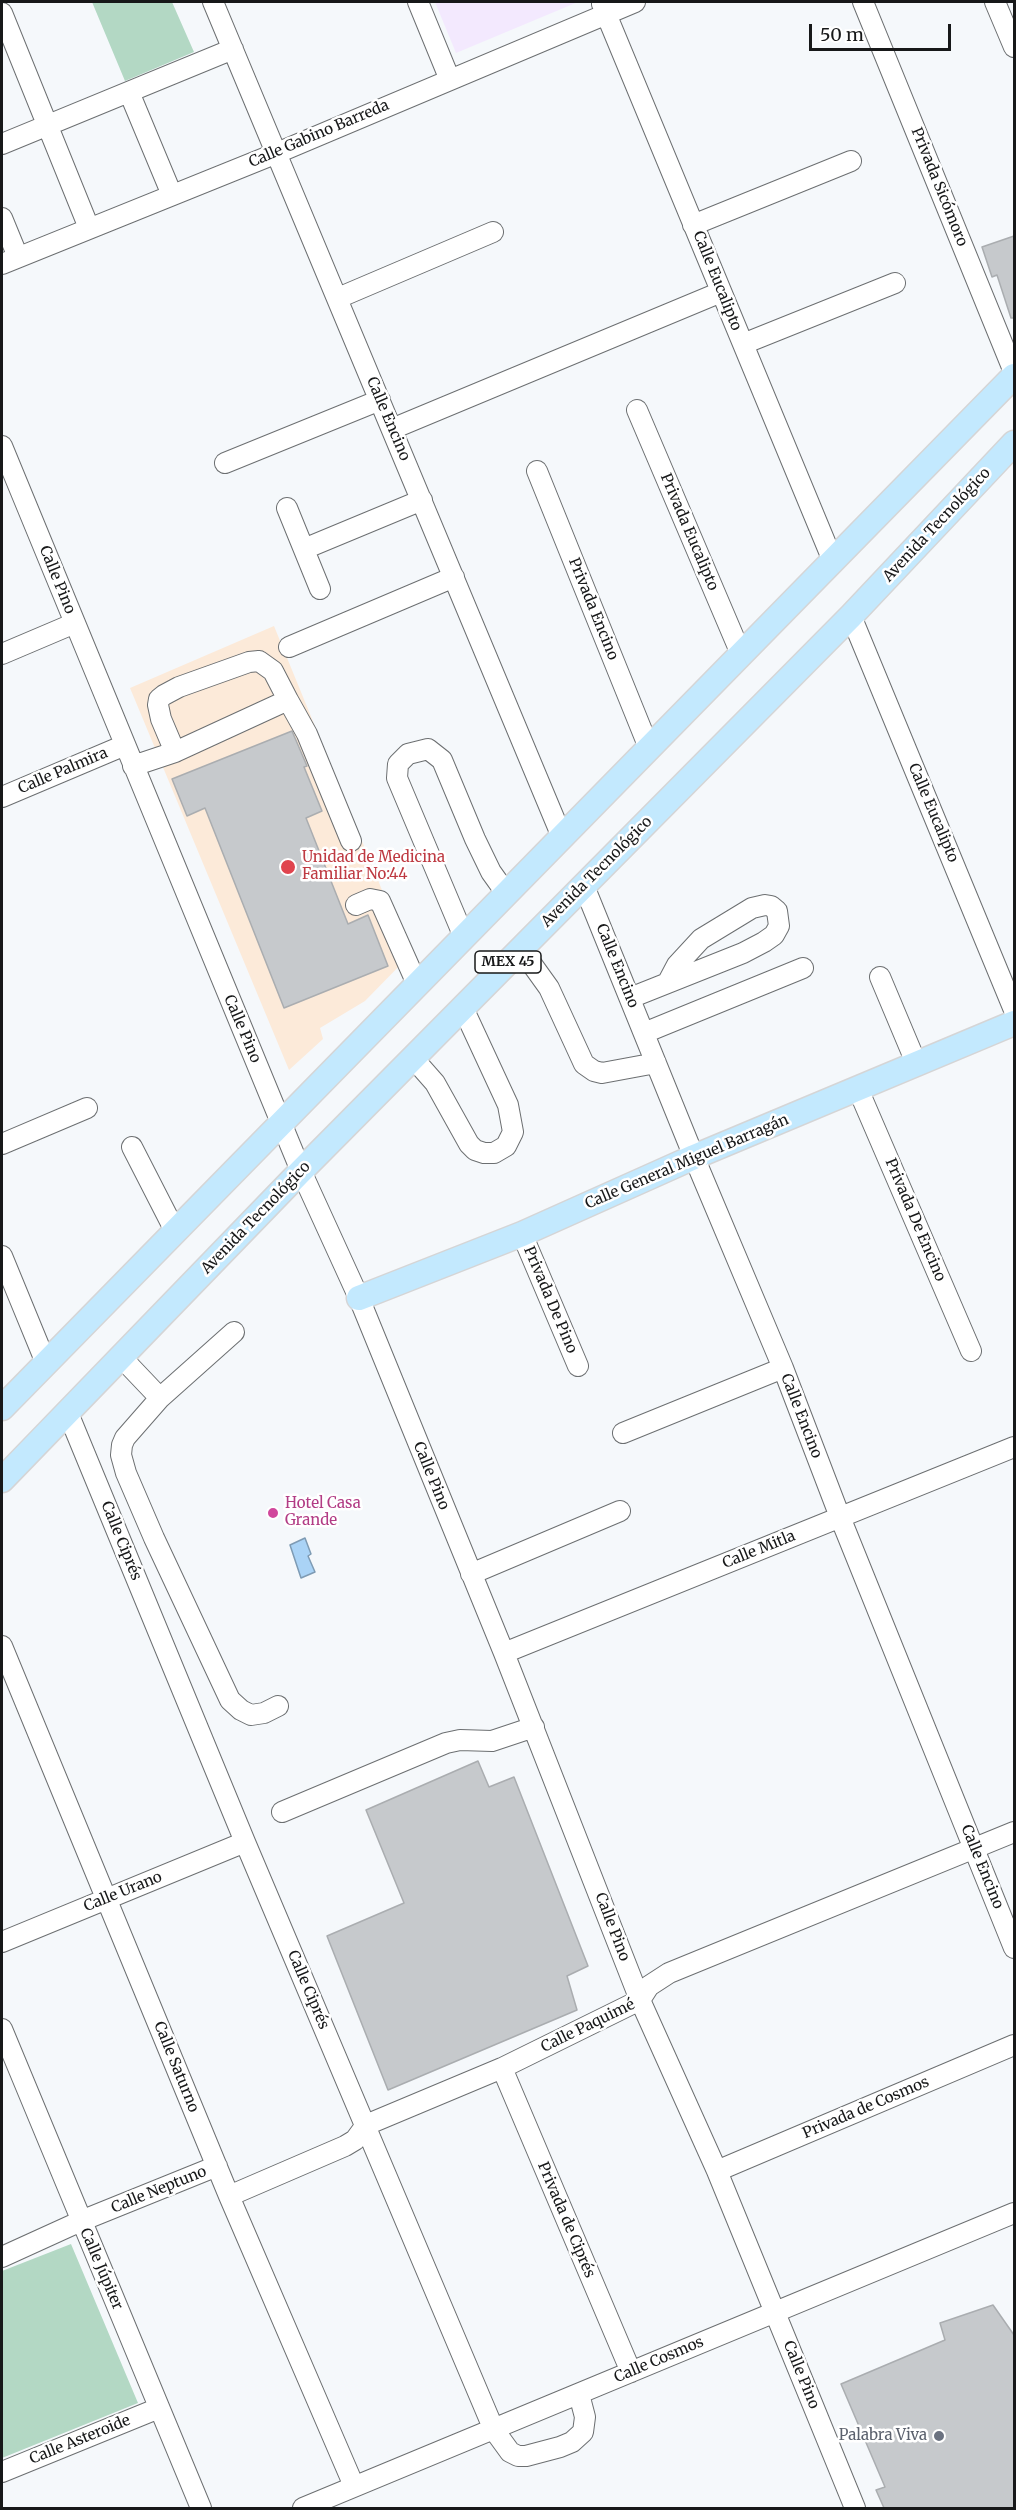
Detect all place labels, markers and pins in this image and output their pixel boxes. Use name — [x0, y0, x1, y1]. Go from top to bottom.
place label: Unidad de Medicina Familiar No:44 — [302, 849, 445, 884]
marker: Unidad de Medicina Familiar No:44 — [279, 858, 297, 876]
place label: Hotel Casa Grande — [285, 1495, 361, 1530]
marker: Hotel Casa Grande — [266, 1506, 280, 1520]
place label: Palabra Viva — [839, 2427, 927, 2445]
marker: Palabra Viva — [932, 2429, 946, 2443]

